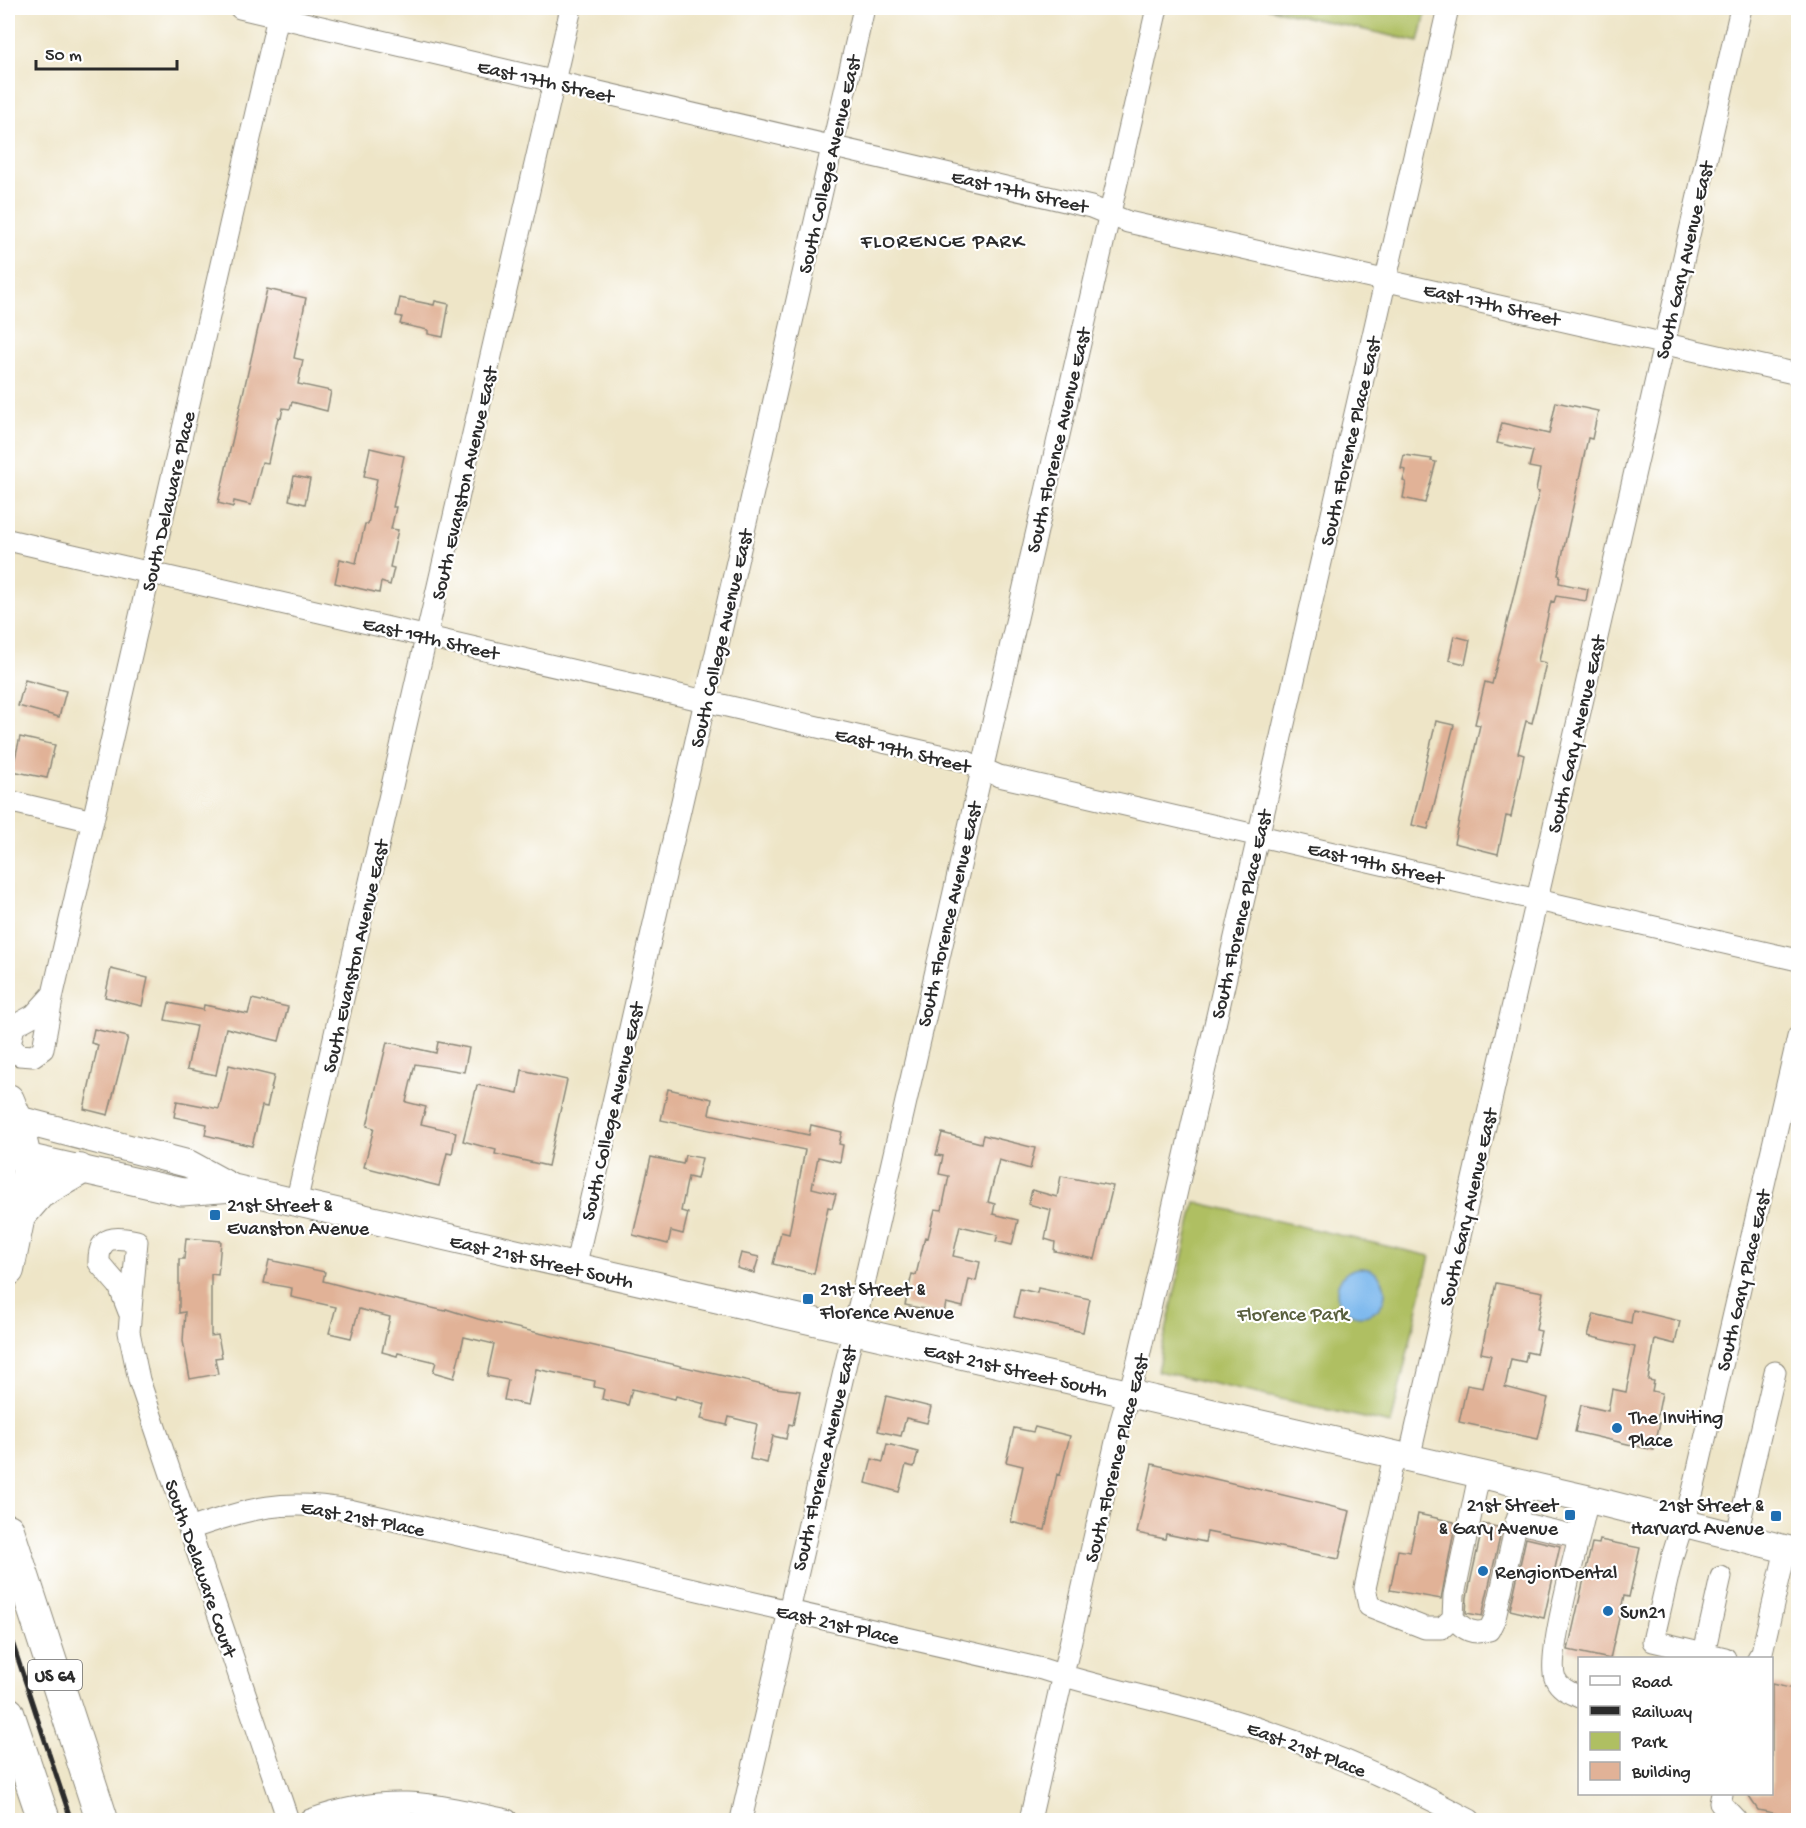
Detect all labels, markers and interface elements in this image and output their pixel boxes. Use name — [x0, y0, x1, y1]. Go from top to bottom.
scale bar — [36, 33, 177, 71]
text: 50 m — [45, 46, 82, 67]
street label: South College Avenue East — [795, 52, 868, 276]
street label: East 17th Street — [475, 57, 617, 111]
street label: South Gary Avenue East — [1652, 158, 1721, 362]
street label: East 17th Street — [949, 167, 1091, 221]
district label: FLORENCE PARK — [860, 231, 1026, 256]
street label: East 17th Street — [1421, 280, 1563, 334]
street label: South Florence Avenue East — [1023, 324, 1098, 556]
street label: South Florence Place East — [1317, 333, 1388, 549]
street label: South Evanston Avenue East — [428, 363, 505, 603]
street label: South Delaware Place — [139, 409, 202, 594]
street label: South College Avenue East — [687, 526, 760, 750]
street label: East 19th Street — [360, 614, 502, 668]
street label: South Gary Avenue East — [1544, 632, 1613, 836]
street label: East 19th Street — [832, 724, 974, 781]
street label: South Florence Avenue East — [914, 798, 989, 1030]
street label: South Florence Place East — [1208, 806, 1279, 1022]
street label: South Evanston Avenue East — [319, 836, 396, 1076]
street label: East 19th Street — [1305, 839, 1447, 893]
street label: South College Avenue East — [578, 999, 651, 1223]
street label: South Gary Avenue East — [1436, 1105, 1505, 1309]
street label: South Gary Place East — [1713, 1186, 1778, 1374]
place label: 21st Street & Evanston Avenue — [227, 1196, 370, 1242]
marker: 21st Street & Evanston Avenue — [208, 1208, 222, 1222]
street label: East 21st Street South — [447, 1231, 636, 1296]
place label: 21st Street & Florence Avenue — [819, 1280, 955, 1326]
marker: 21st Street & Florence Avenue — [801, 1292, 815, 1306]
park label: Florence Park — [1236, 1305, 1351, 1328]
street label: East 21st Street South — [921, 1340, 1110, 1405]
street label: South Florence Avenue East — [789, 1342, 864, 1574]
street label: South Florence Place East — [1081, 1350, 1156, 1565]
place label: The Inviting Place — [1628, 1408, 1723, 1454]
marker: The Inviting Place — [1610, 1421, 1624, 1435]
street label: South Delaware Court — [158, 1477, 240, 1663]
place label: 21st Street & Gary Avenue — [1439, 1496, 1560, 1542]
place label: 21st Street & Harvard Avenue — [1631, 1496, 1765, 1542]
street label: East 21st Place — [298, 1497, 427, 1544]
marker: 21st Street & Gary Avenue — [1563, 1508, 1577, 1522]
marker: 21st Street & Harvard Avenue — [1769, 1509, 1783, 1523]
place label: RengionDental — [1495, 1563, 1617, 1586]
marker: RengionDental — [1476, 1564, 1490, 1578]
street label: East 21st Place — [773, 1601, 902, 1652]
place label: Sun21 — [1620, 1603, 1666, 1626]
marker: Sun21 — [1601, 1604, 1615, 1618]
legend — [1578, 1657, 1773, 1795]
road number: US 64 — [28, 1660, 82, 1690]
text: Road — [1632, 1673, 1673, 1694]
text: Railway — [1632, 1703, 1692, 1724]
street label: East 21st Place — [1243, 1718, 1369, 1785]
text: Park — [1631, 1733, 1668, 1754]
text: Building — [1631, 1763, 1691, 1784]

